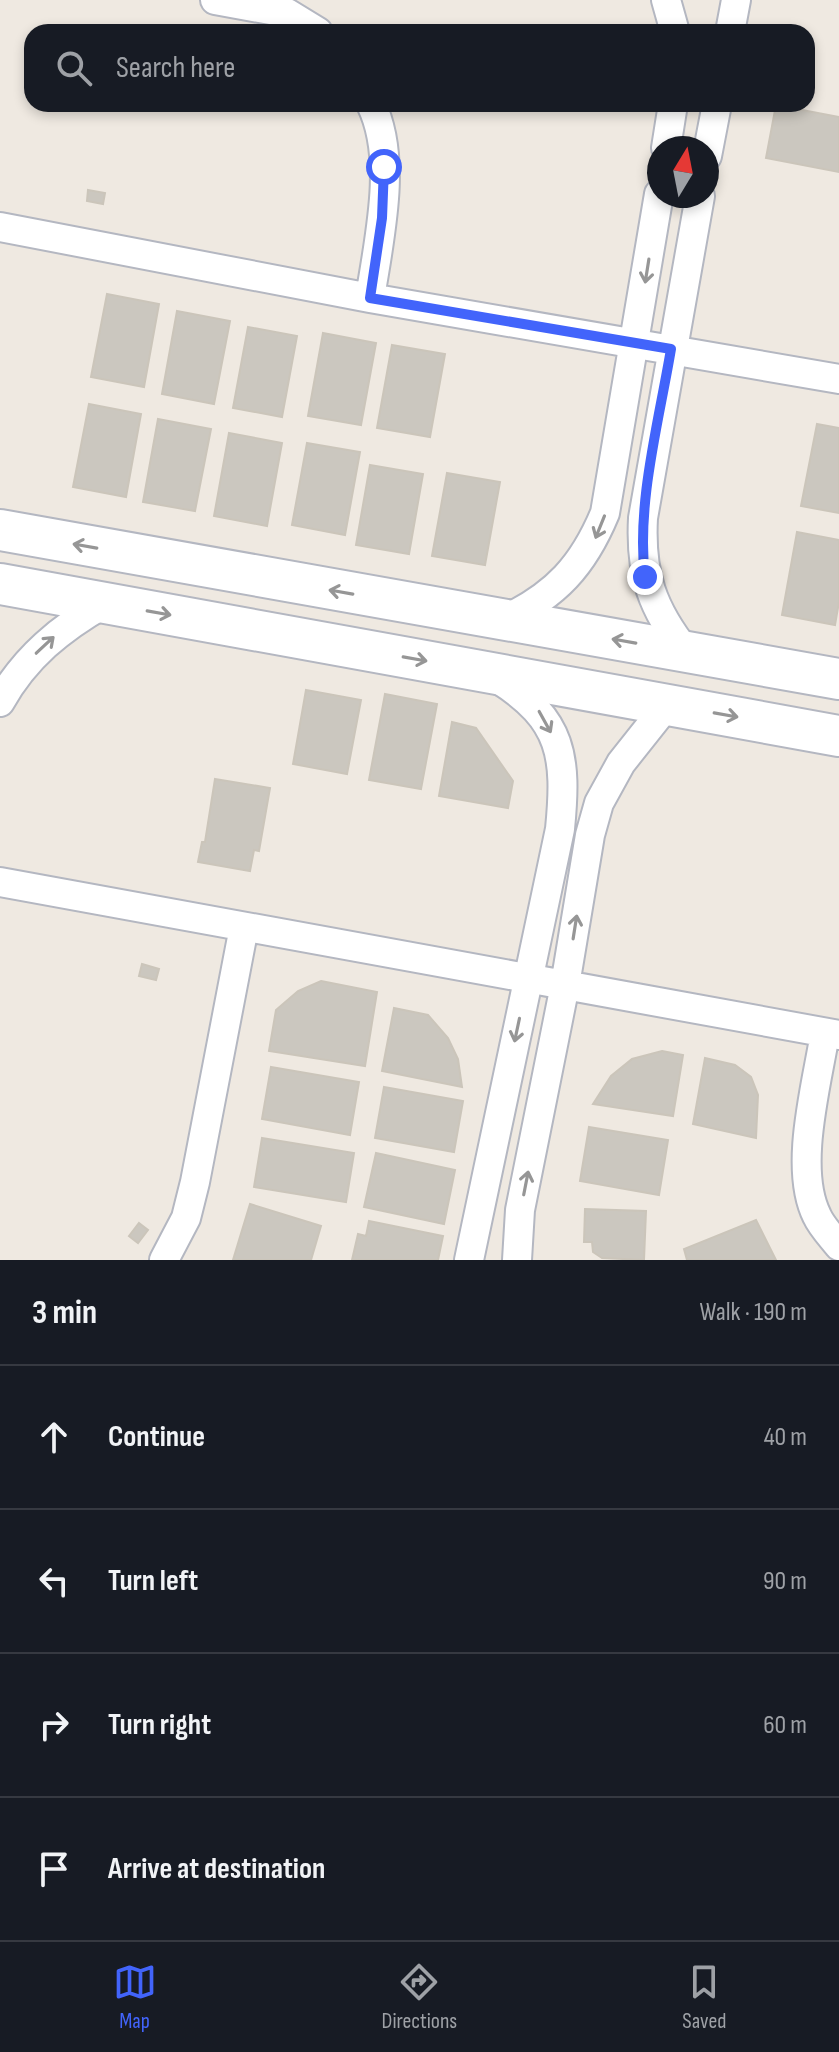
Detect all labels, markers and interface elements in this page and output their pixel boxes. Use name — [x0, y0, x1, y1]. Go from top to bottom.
search box — [24, 24, 815, 112]
icon: search — [52, 46, 96, 90]
text: Search here — [116, 50, 235, 86]
north arrow — [647, 136, 719, 208]
route start — [366, 149, 402, 185]
one-way arrow — [639, 258, 654, 283]
one-way arrow — [591, 514, 606, 539]
one-way arrow — [72, 538, 98, 553]
route end — [627, 559, 663, 595]
one-way arrow — [328, 583, 354, 598]
one-way arrow — [146, 606, 172, 621]
one-way arrow — [612, 633, 638, 648]
one-way arrow — [35, 636, 55, 654]
one-way arrow — [402, 653, 428, 668]
one-way arrow — [713, 709, 738, 724]
one-way arrow — [538, 710, 554, 734]
one-way arrow — [568, 915, 583, 941]
one-way arrow — [509, 1017, 524, 1042]
one-way arrow — [519, 1170, 534, 1196]
text: 3 min — [32, 1292, 97, 1333]
text: Walk · 190 m — [700, 1297, 807, 1328]
icon: ahead — [32, 1415, 76, 1459]
text: Continue — [108, 1419, 205, 1455]
text: 40 m — [764, 1422, 807, 1453]
icon: left — [32, 1559, 76, 1603]
text: Turn left — [108, 1563, 198, 1599]
text: 90 m — [763, 1566, 807, 1597]
icon: right — [32, 1703, 76, 1747]
text: Turn right — [108, 1707, 211, 1743]
text: 60 m — [763, 1710, 807, 1741]
icon: arrive — [32, 1847, 76, 1891]
text: Arrive at destination — [108, 1851, 325, 1887]
tab: Map — [113, 1960, 157, 2035]
tab: Directions — [382, 1960, 457, 2035]
tab: Saved — [682, 1960, 726, 2035]

